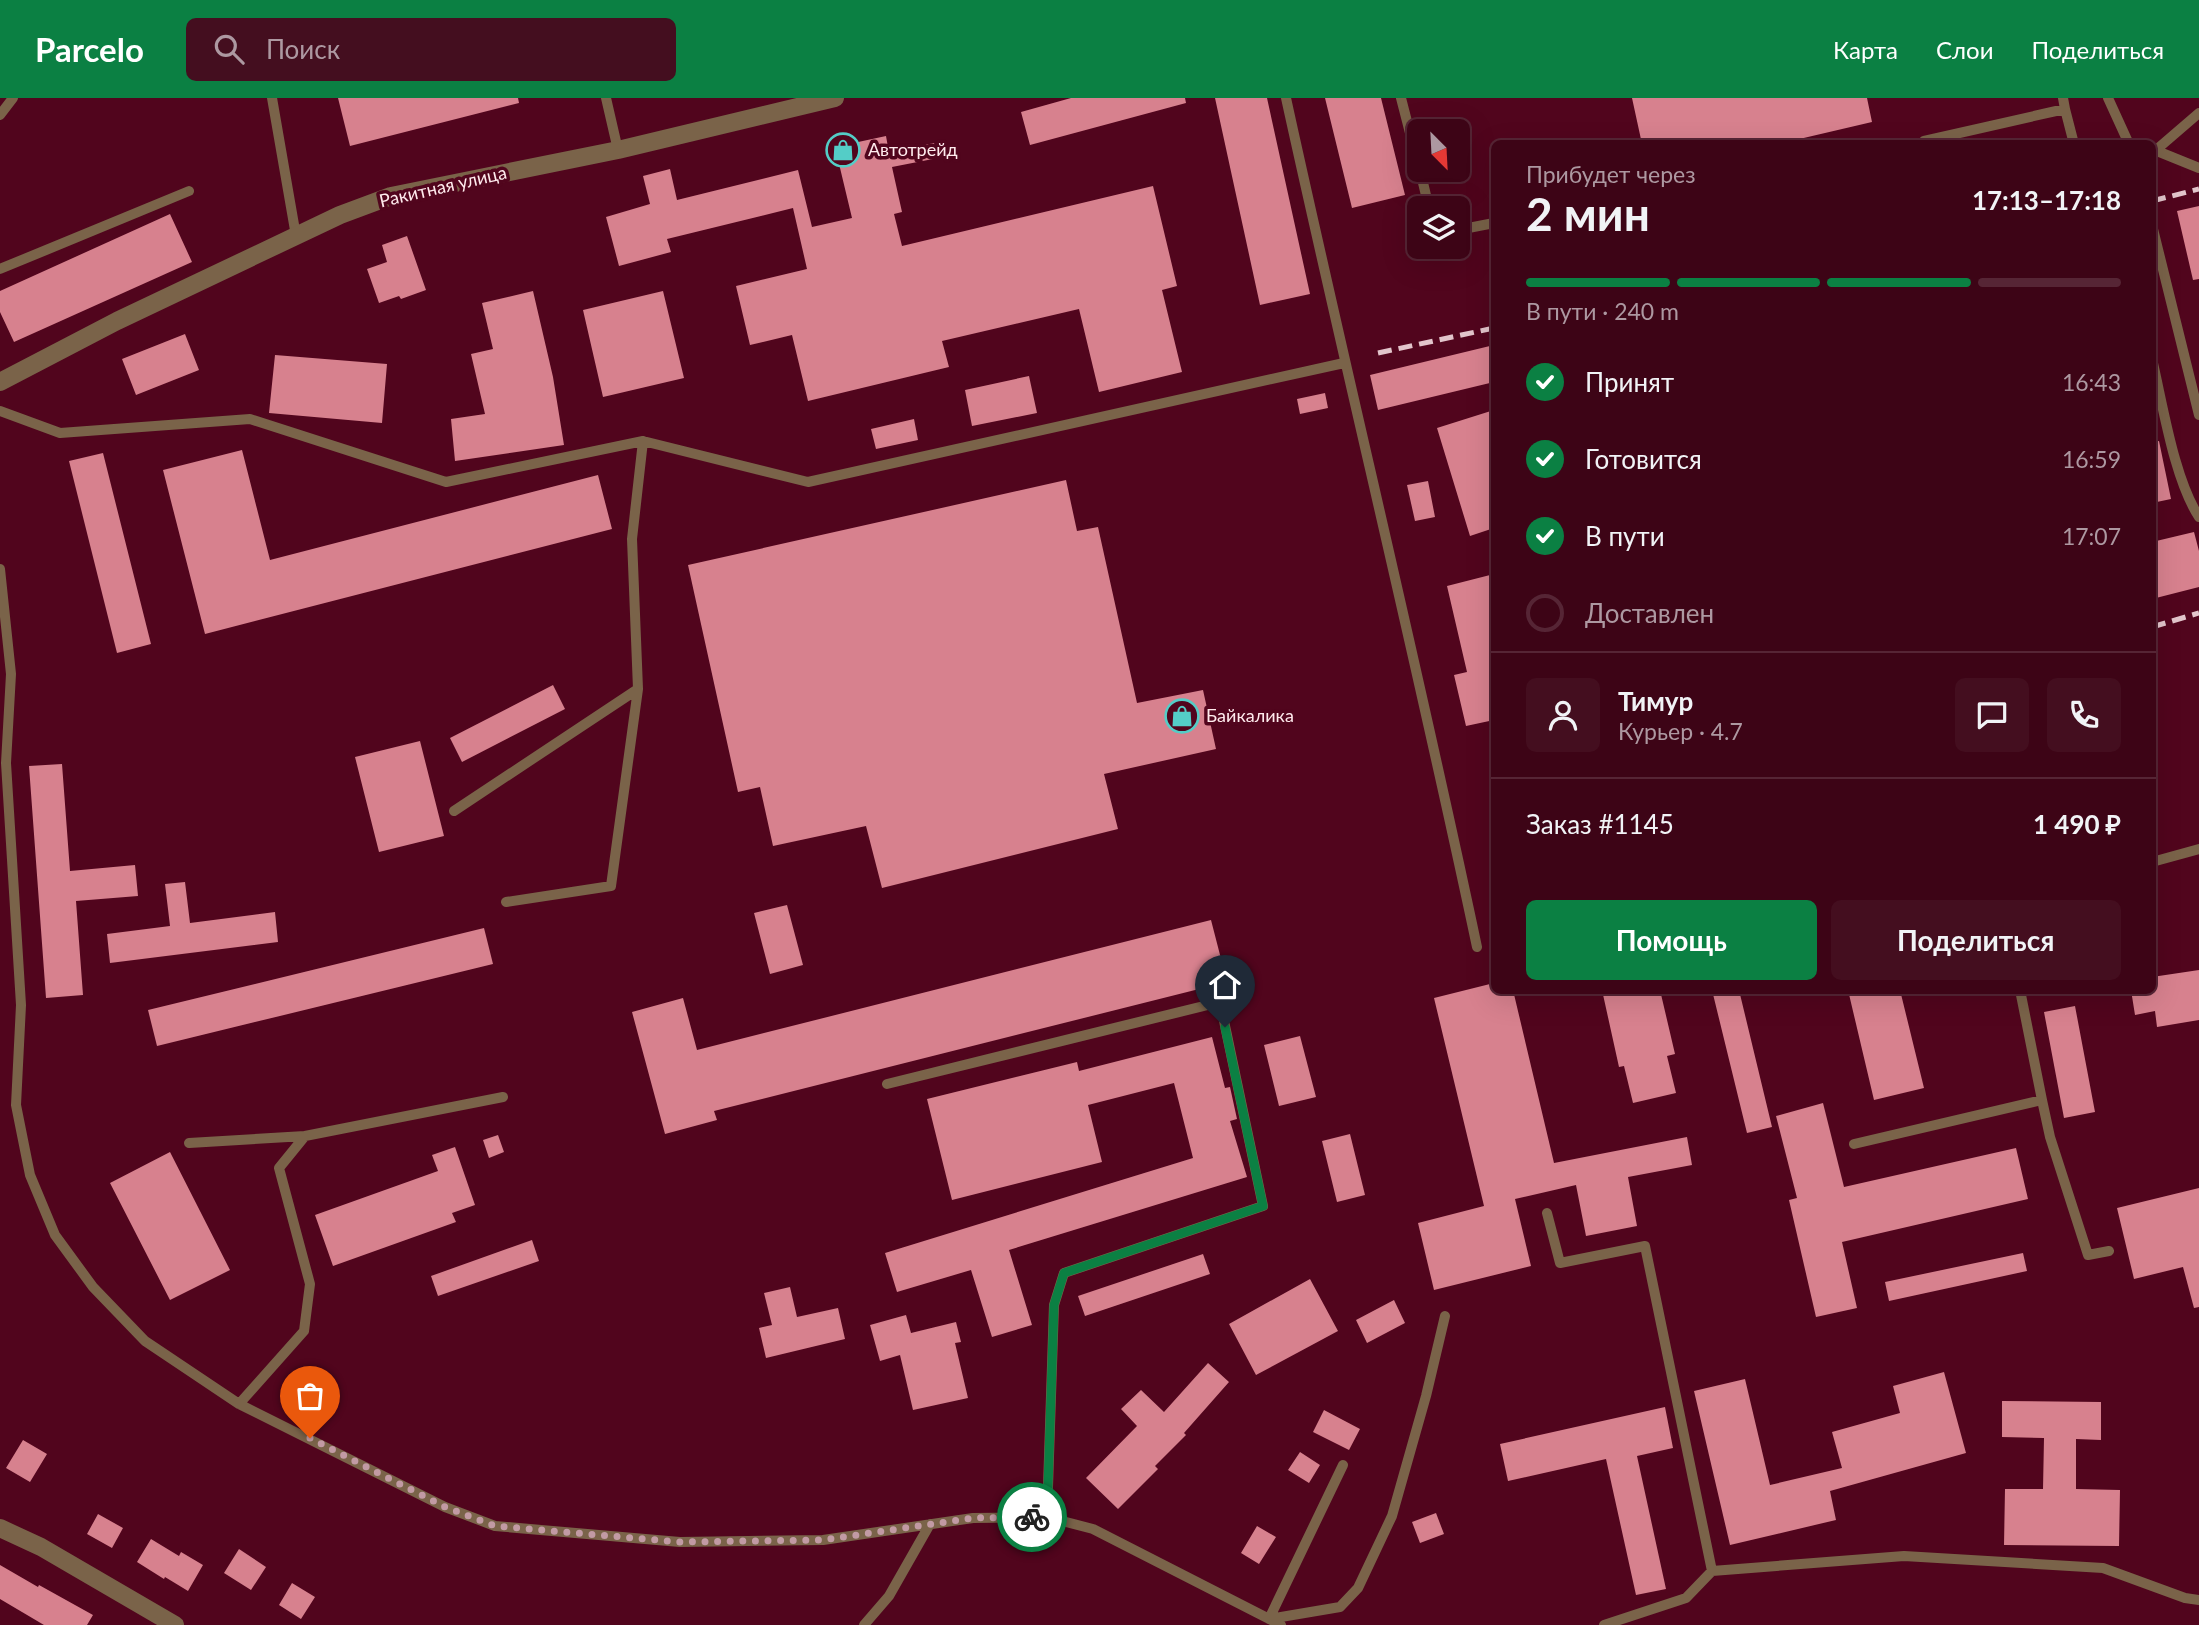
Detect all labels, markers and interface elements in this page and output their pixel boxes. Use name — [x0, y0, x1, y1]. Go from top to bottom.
search box — [186, 18, 676, 81]
text: Parcelo — [35, 29, 144, 69]
icon: search — [210, 30, 248, 68]
text: Поиск — [266, 33, 340, 65]
text: Карта — [1833, 35, 1898, 64]
text: Слои — [1936, 35, 1993, 64]
text: Поделиться — [2031, 35, 2164, 64]
north arrow — [1407, 119, 1470, 182]
map controls — [1407, 119, 1470, 259]
shop icon: Автотрейд — [824, 131, 862, 169]
place label: Автотрейд — [868, 138, 958, 160]
text: Прибудет через — [1526, 160, 1696, 188]
street label: Ракитная улица — [377, 161, 509, 211]
text: 17:13–17:18 — [1972, 184, 2121, 216]
text: 2 мин — [1526, 186, 1650, 241]
button: layers — [1407, 196, 1470, 259]
text: В пути · 240 m — [1526, 297, 1679, 325]
icon: check — [1526, 363, 1564, 401]
text: Принят — [1585, 366, 1674, 398]
text: 16:43 — [2062, 368, 2121, 396]
icon: check — [1526, 440, 1564, 478]
text: Готовится — [1585, 443, 1702, 475]
text: 16:59 — [2062, 445, 2121, 473]
icon: check — [1526, 517, 1564, 555]
text: В пути — [1585, 520, 1665, 552]
text: 17:07 — [2062, 522, 2121, 550]
text: Доставлен — [1585, 597, 1714, 629]
button: person — [1526, 678, 1600, 752]
button: chat — [1955, 678, 2029, 752]
button: phone — [2047, 678, 2121, 752]
text: Тимур — [1618, 685, 1693, 717]
shop icon: Байкалика — [1163, 697, 1201, 735]
place label: Байкалика — [1206, 704, 1294, 726]
text: Курьер · 4.7 — [1618, 717, 1743, 745]
text: Заказ #1145 — [1526, 808, 1674, 840]
text: 1 490 ₽ — [2033, 808, 2121, 840]
button: Помощь — [1526, 900, 1817, 980]
button: Поделиться — [1831, 900, 2121, 980]
pin — [1195, 955, 1255, 1027]
icon: home — [1206, 966, 1244, 1004]
pin — [280, 1366, 340, 1438]
icon: bag — [291, 1377, 329, 1415]
courier — [997, 1482, 1067, 1552]
icon: bike — [1013, 1498, 1051, 1536]

